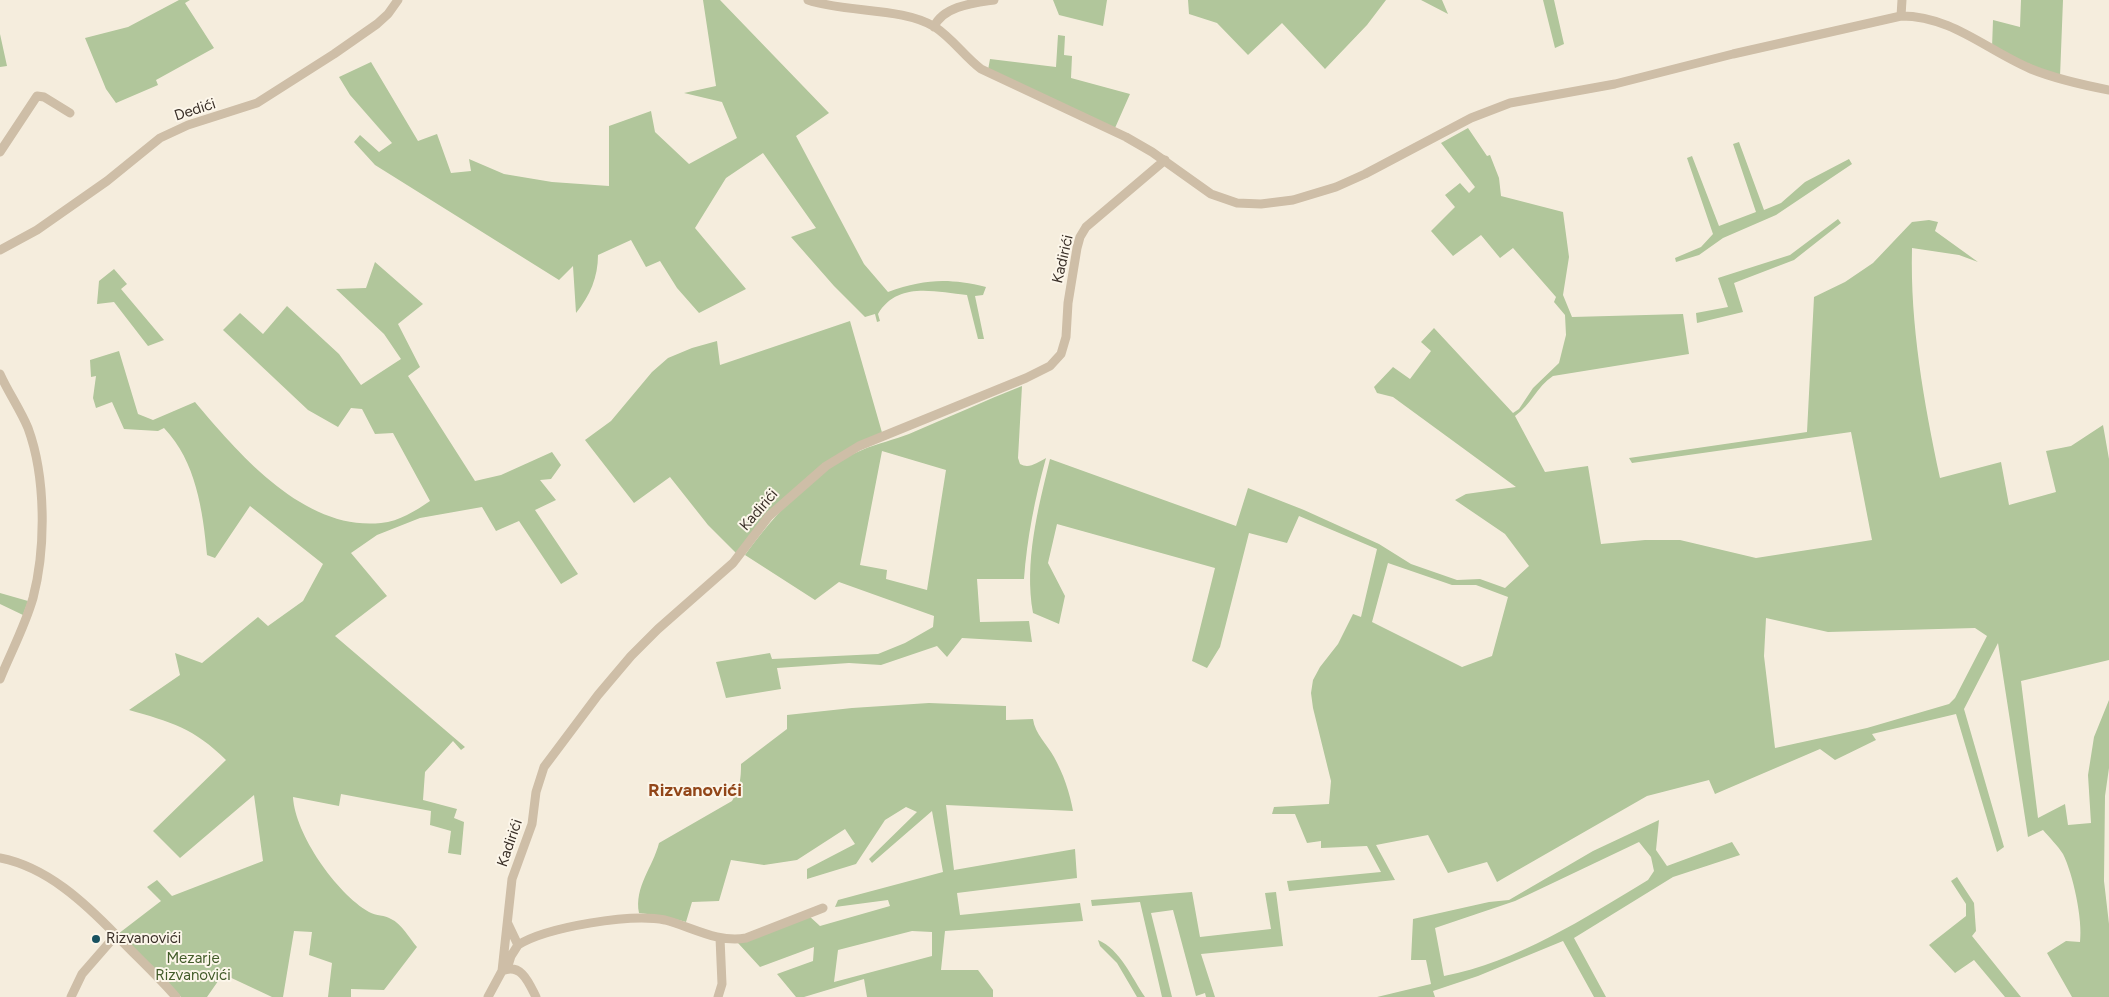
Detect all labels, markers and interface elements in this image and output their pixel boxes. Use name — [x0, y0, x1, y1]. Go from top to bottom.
street label: Dedići — [172, 95, 218, 125]
street label: Kadirići — [1049, 233, 1077, 285]
street label: Kadirići — [736, 486, 782, 534]
district label: Rizvanovići — [648, 780, 742, 802]
street label: Kadirići — [493, 817, 527, 869]
place label: Rizvanovići — [106, 930, 181, 948]
marker: Rizvanovići — [90, 933, 102, 945]
park label: Mezarje Rizvanovići — [155, 950, 231, 985]

